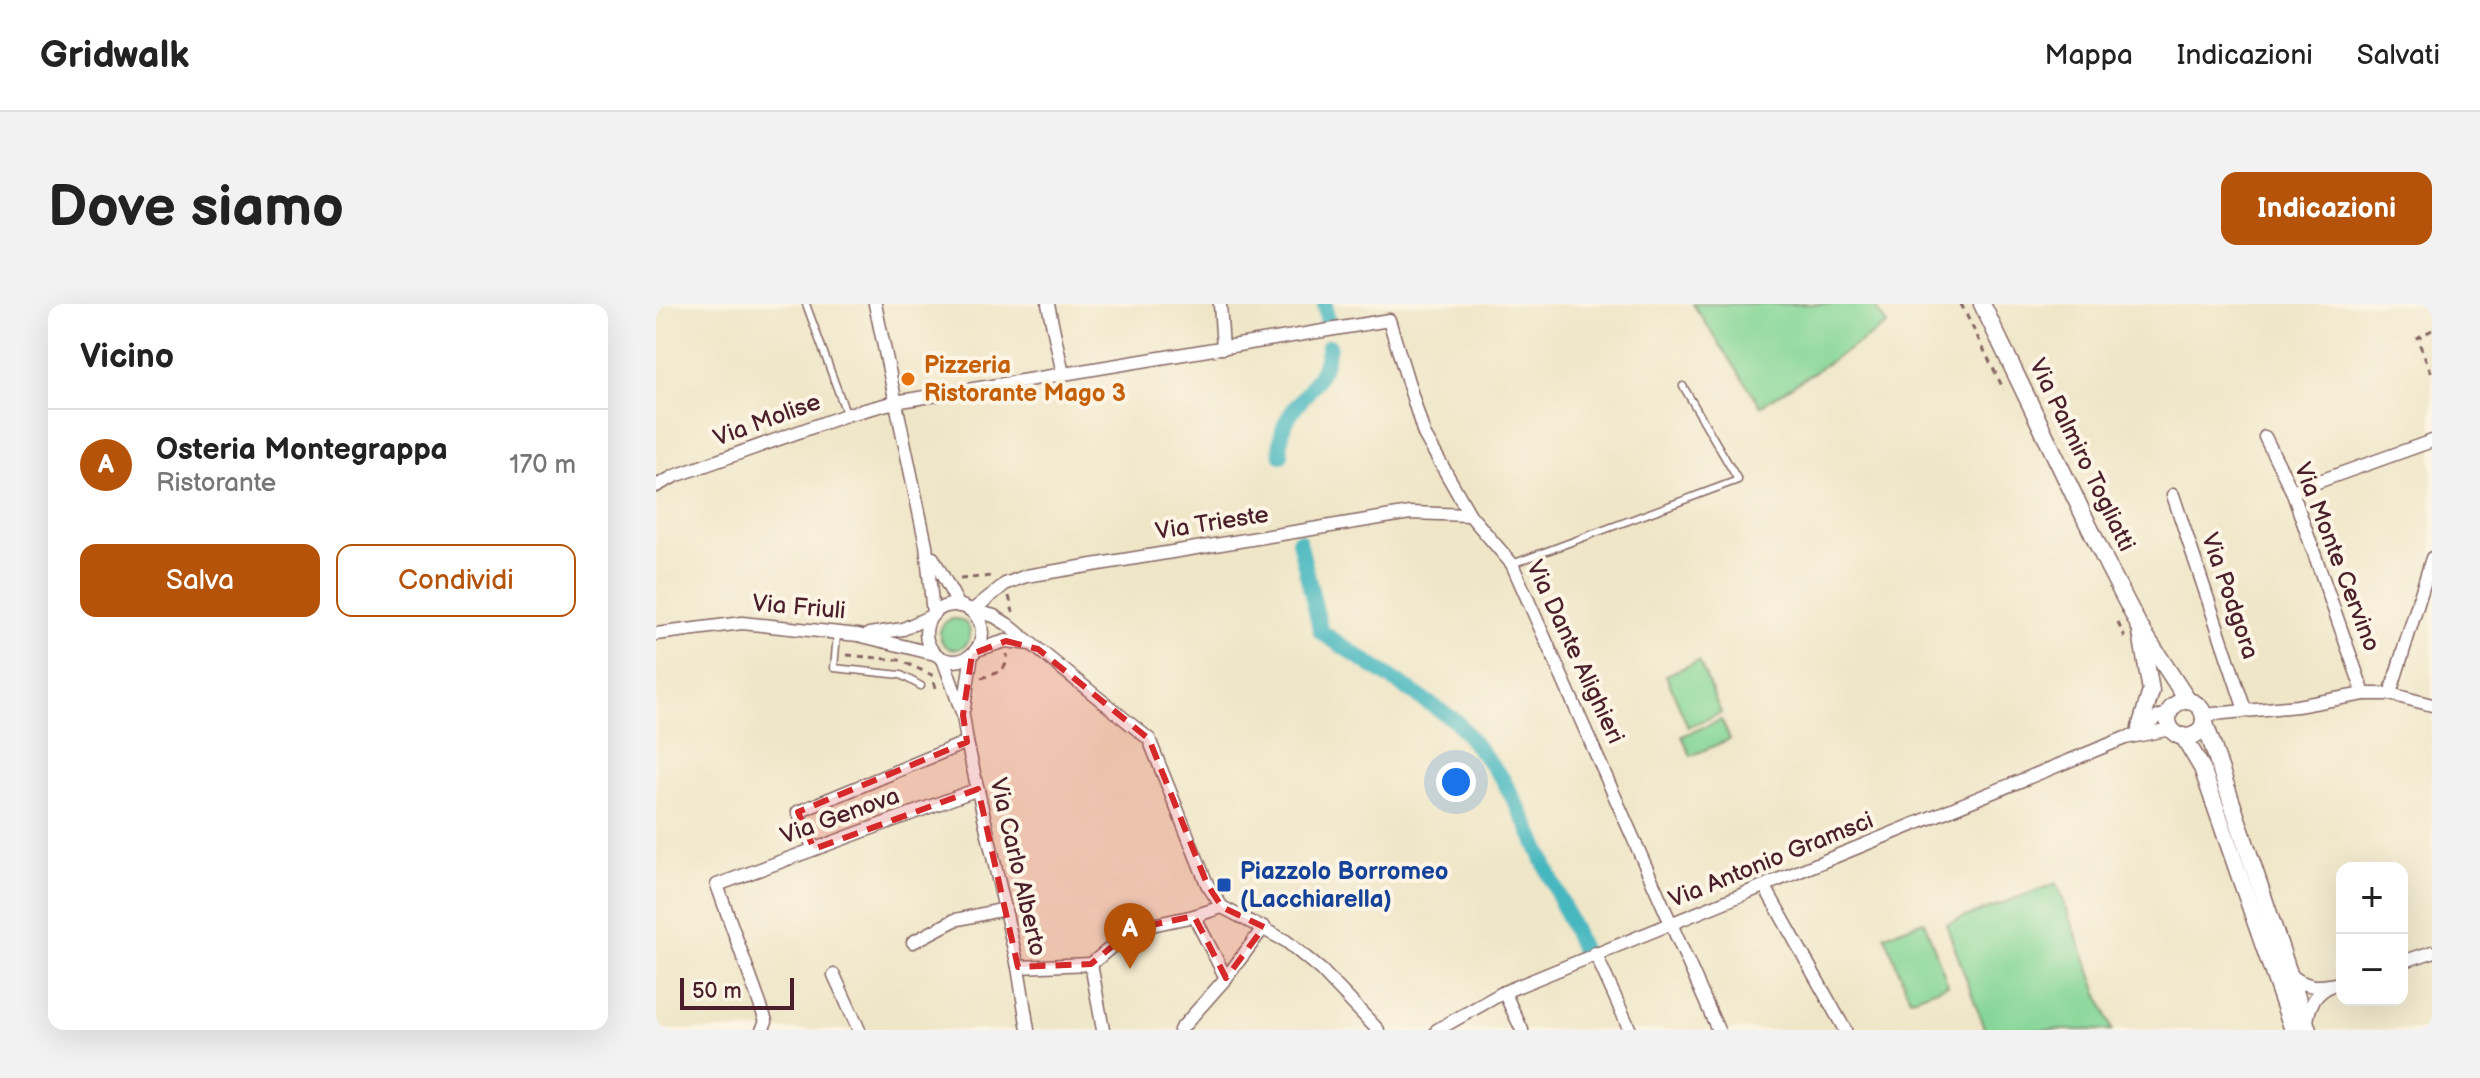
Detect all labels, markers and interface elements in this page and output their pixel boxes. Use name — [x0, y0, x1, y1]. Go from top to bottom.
text: Gridwalk — [40, 33, 189, 78]
text: Mappa — [2044, 39, 2133, 72]
text: Indicazioni — [2177, 39, 2313, 72]
text: Salvati — [2357, 39, 2440, 72]
button: Indicazioni — [2221, 172, 2432, 245]
text: Dove siamo — [48, 175, 344, 242]
text: Vicino — [80, 336, 174, 377]
place label: Pizzeria Ristorante Mago 3 — [924, 351, 1126, 408]
street label: Via Palmiro Togliatti — [2023, 354, 2141, 556]
marker: Pizzeria Ristorante Mago 3 — [899, 370, 917, 388]
street label: Via Molise — [709, 387, 825, 453]
text: Osteria Montegrappa — [156, 432, 448, 468]
text: A — [98, 450, 114, 481]
text: 170 m — [509, 450, 576, 481]
street label: Via Monte Cervino — [2288, 458, 2386, 656]
text: Ristorante — [156, 468, 276, 499]
street label: Via Trieste — [1153, 500, 1271, 546]
street label: Via Podgora — [2195, 529, 2265, 663]
button: Salva — [80, 544, 320, 617]
button: Condividi — [336, 544, 576, 617]
street label: Via Dante Alighieri — [1520, 556, 1630, 748]
street label: Via Friuli — [751, 588, 847, 626]
your location — [1436, 762, 1476, 802]
street label: Via Carlo Alberto — [983, 775, 1053, 959]
street label: Via Genova — [776, 781, 904, 851]
street label: Via Antonio Gramsci — [1664, 806, 1878, 914]
place label: Piazzolo Borromeo (Lacchiarella) — [1240, 857, 1448, 914]
map controls — [2336, 862, 2408, 1006]
button: + — [2336, 862, 2408, 934]
marker: Piazzolo Borromeo (Lacchiarella) — [1215, 876, 1233, 894]
pin: A — [1104, 903, 1156, 969]
button: − — [2336, 934, 2408, 1006]
scale bar — [680, 974, 794, 1010]
text: 50 m — [692, 978, 742, 1005]

